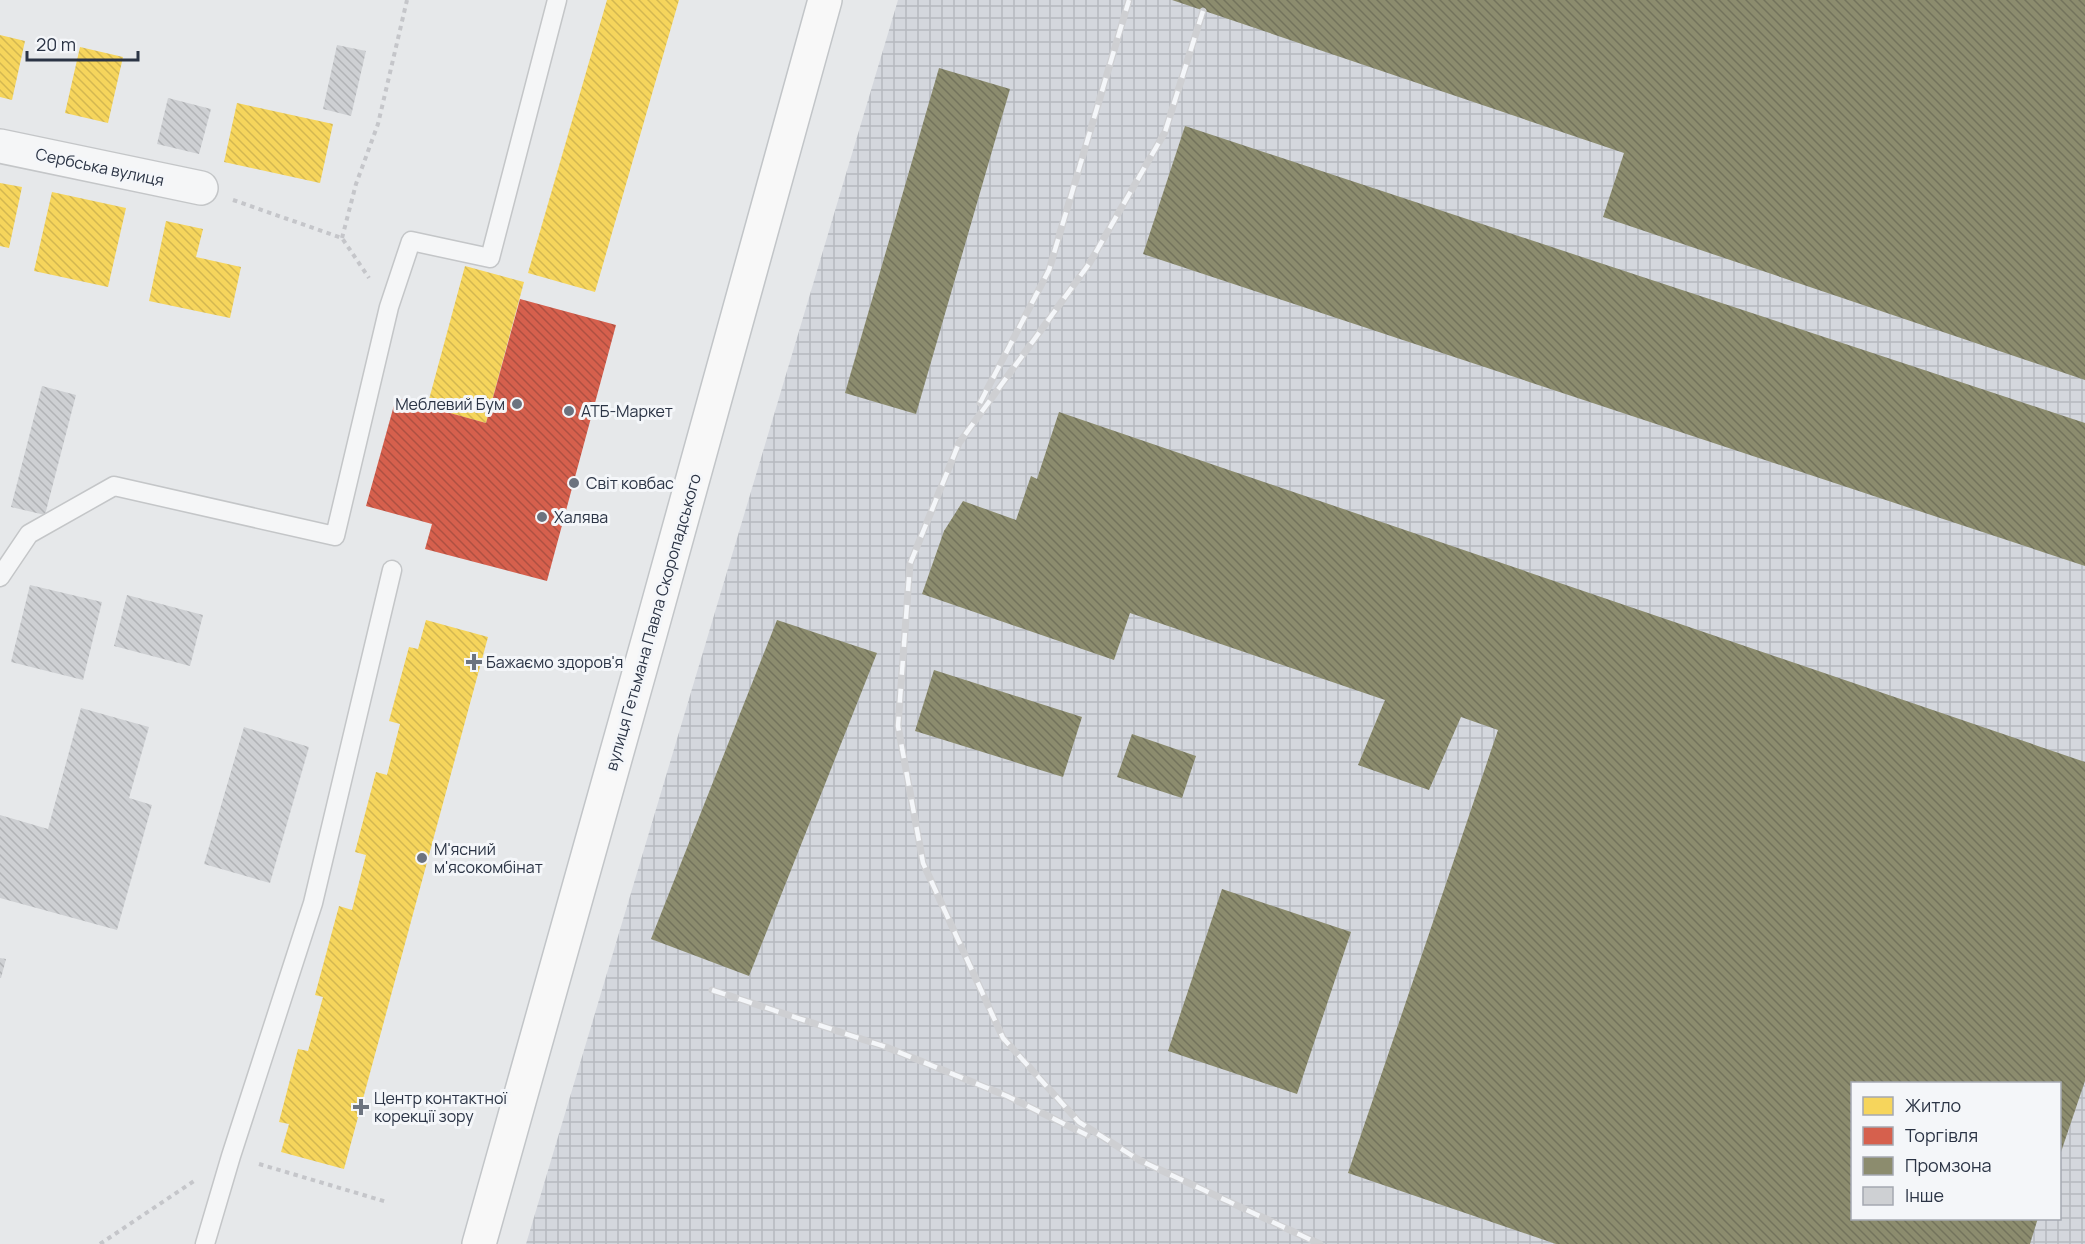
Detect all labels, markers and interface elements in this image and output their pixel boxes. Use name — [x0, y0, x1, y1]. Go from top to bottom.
scale bar — [27, 24, 138, 62]
text: 20 m — [36, 32, 76, 56]
street label: Сербська вулиця — [34, 143, 166, 191]
place label: Меблевий Бум — [395, 393, 505, 415]
marker: Меблевий Бум — [510, 397, 524, 411]
place label: АТБ-Маркет — [581, 400, 673, 422]
marker: АТБ-Маркет — [562, 404, 576, 418]
street label: вулиця Гетьмана Павла Скоропадського — [600, 471, 706, 773]
place label: Світ ковбас — [586, 472, 674, 494]
marker: Світ ковбас — [567, 476, 581, 490]
place label: Халява — [554, 506, 608, 528]
marker: Халява — [535, 510, 549, 524]
place label: Бажаємо здоров'я — [486, 651, 623, 673]
marker: Бажаємо здоров'я — [467, 655, 481, 669]
place label: М'ясний м'ясокомбінат — [434, 838, 543, 878]
marker: М'ясний м'ясокомбінат — [415, 851, 429, 865]
legend — [1851, 1082, 2061, 1220]
place label: Центр контактної корекції зору — [374, 1087, 508, 1127]
text: Житло — [1905, 1093, 1961, 1117]
marker: Центр контактної корекції зору — [352, 1098, 370, 1116]
text: Торгівля — [1905, 1123, 1978, 1147]
text: Промзона — [1905, 1153, 1992, 1177]
text: Інше — [1905, 1183, 1944, 1207]

